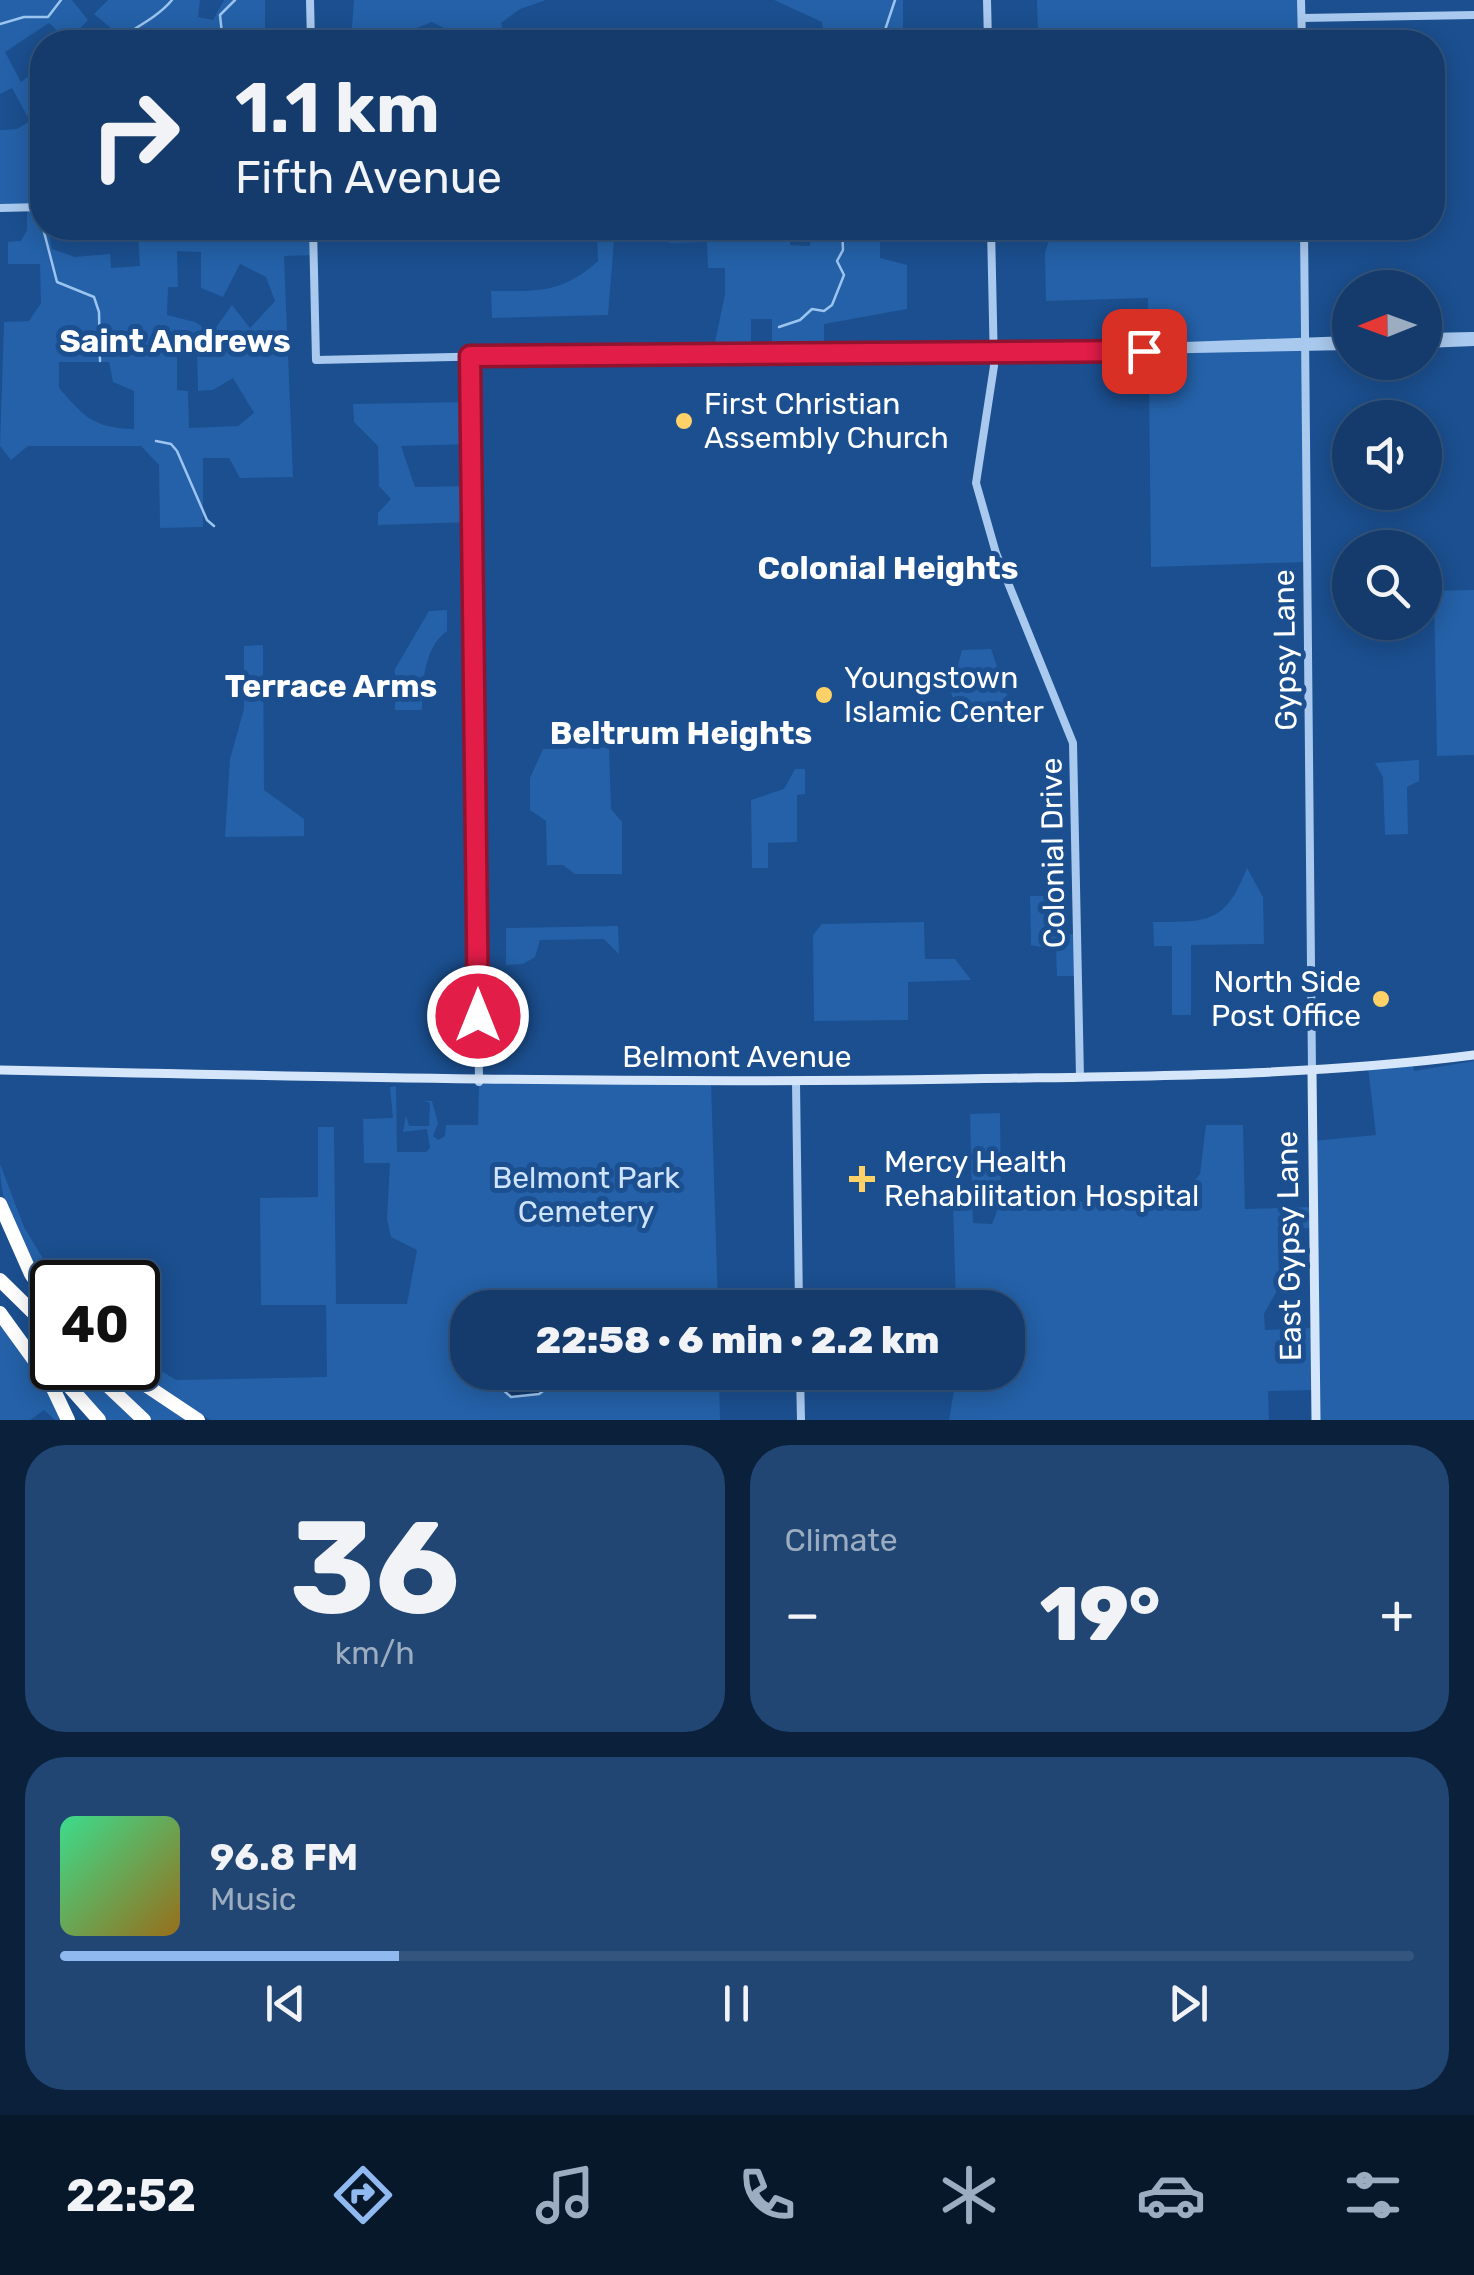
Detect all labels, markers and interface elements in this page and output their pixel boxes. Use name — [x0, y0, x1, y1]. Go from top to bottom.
text: 1.1 km — [235, 67, 440, 150]
icon: right — [70, 70, 200, 200]
text: Fifth Avenue — [235, 151, 502, 204]
north arrow — [1332, 270, 1442, 380]
map controls — [1332, 270, 1442, 640]
pin — [1102, 309, 1187, 394]
district label: Saint Andrews — [59, 322, 291, 360]
icon: arrive — [1117, 324, 1172, 379]
place label: First Christian Assembly Church — [704, 386, 949, 456]
button: sound — [1332, 400, 1442, 510]
marker: First Christian Assembly Church — [673, 410, 695, 432]
button: search — [1332, 530, 1442, 640]
district label: Colonial Heights — [758, 549, 1018, 587]
street label: Gypsy Lane — [1266, 569, 1304, 731]
place label: Youngstown Islamic Center — [844, 660, 1044, 730]
district label: Terrace Arms — [225, 667, 437, 705]
marker: Youngstown Islamic Center — [813, 684, 835, 706]
district label: Beltrum Heights — [550, 714, 812, 752]
street label: Colonial Drive — [1033, 757, 1073, 949]
position arrow — [426, 964, 530, 1068]
place label: North Side Post Office — [1211, 964, 1361, 1034]
marker: North Side Post Office — [1370, 988, 1392, 1010]
street label: Belmont Avenue — [622, 1039, 852, 1075]
street label: East Gypsy Lane — [1269, 1131, 1309, 1361]
place label: Mercy Health Rehabilitation Hospital — [884, 1144, 1199, 1214]
park label: Belmont Park Cemetery — [492, 1160, 680, 1230]
marker: Mercy Health Rehabilitation Hospital — [849, 1166, 875, 1192]
speed limit sign: 40 — [30, 1260, 160, 1390]
text: 22:58 · 6 min · 2.2 km — [535, 1317, 940, 1363]
text: 36 — [290, 1491, 460, 1646]
text: Climate — [785, 1521, 898, 1559]
text: 19° — [1040, 1570, 1160, 1659]
text: − — [785, 1582, 820, 1647]
text: + — [1380, 1582, 1414, 1647]
text: km/h — [335, 1634, 415, 1672]
text: 96.8 FM — [210, 1834, 358, 1880]
text: Music — [210, 1880, 296, 1918]
icon: previous — [258, 1976, 313, 2031]
icon: pause — [709, 1976, 764, 2031]
icon: next — [1161, 1976, 1216, 2031]
icon: directions — [328, 2160, 398, 2230]
icon: music — [530, 2160, 600, 2230]
icon: phone — [732, 2160, 802, 2230]
icon: climate — [934, 2160, 1004, 2230]
icon: car — [1136, 2160, 1206, 2230]
icon: filters — [1338, 2160, 1408, 2230]
text: 22:52 — [66, 2169, 196, 2222]

